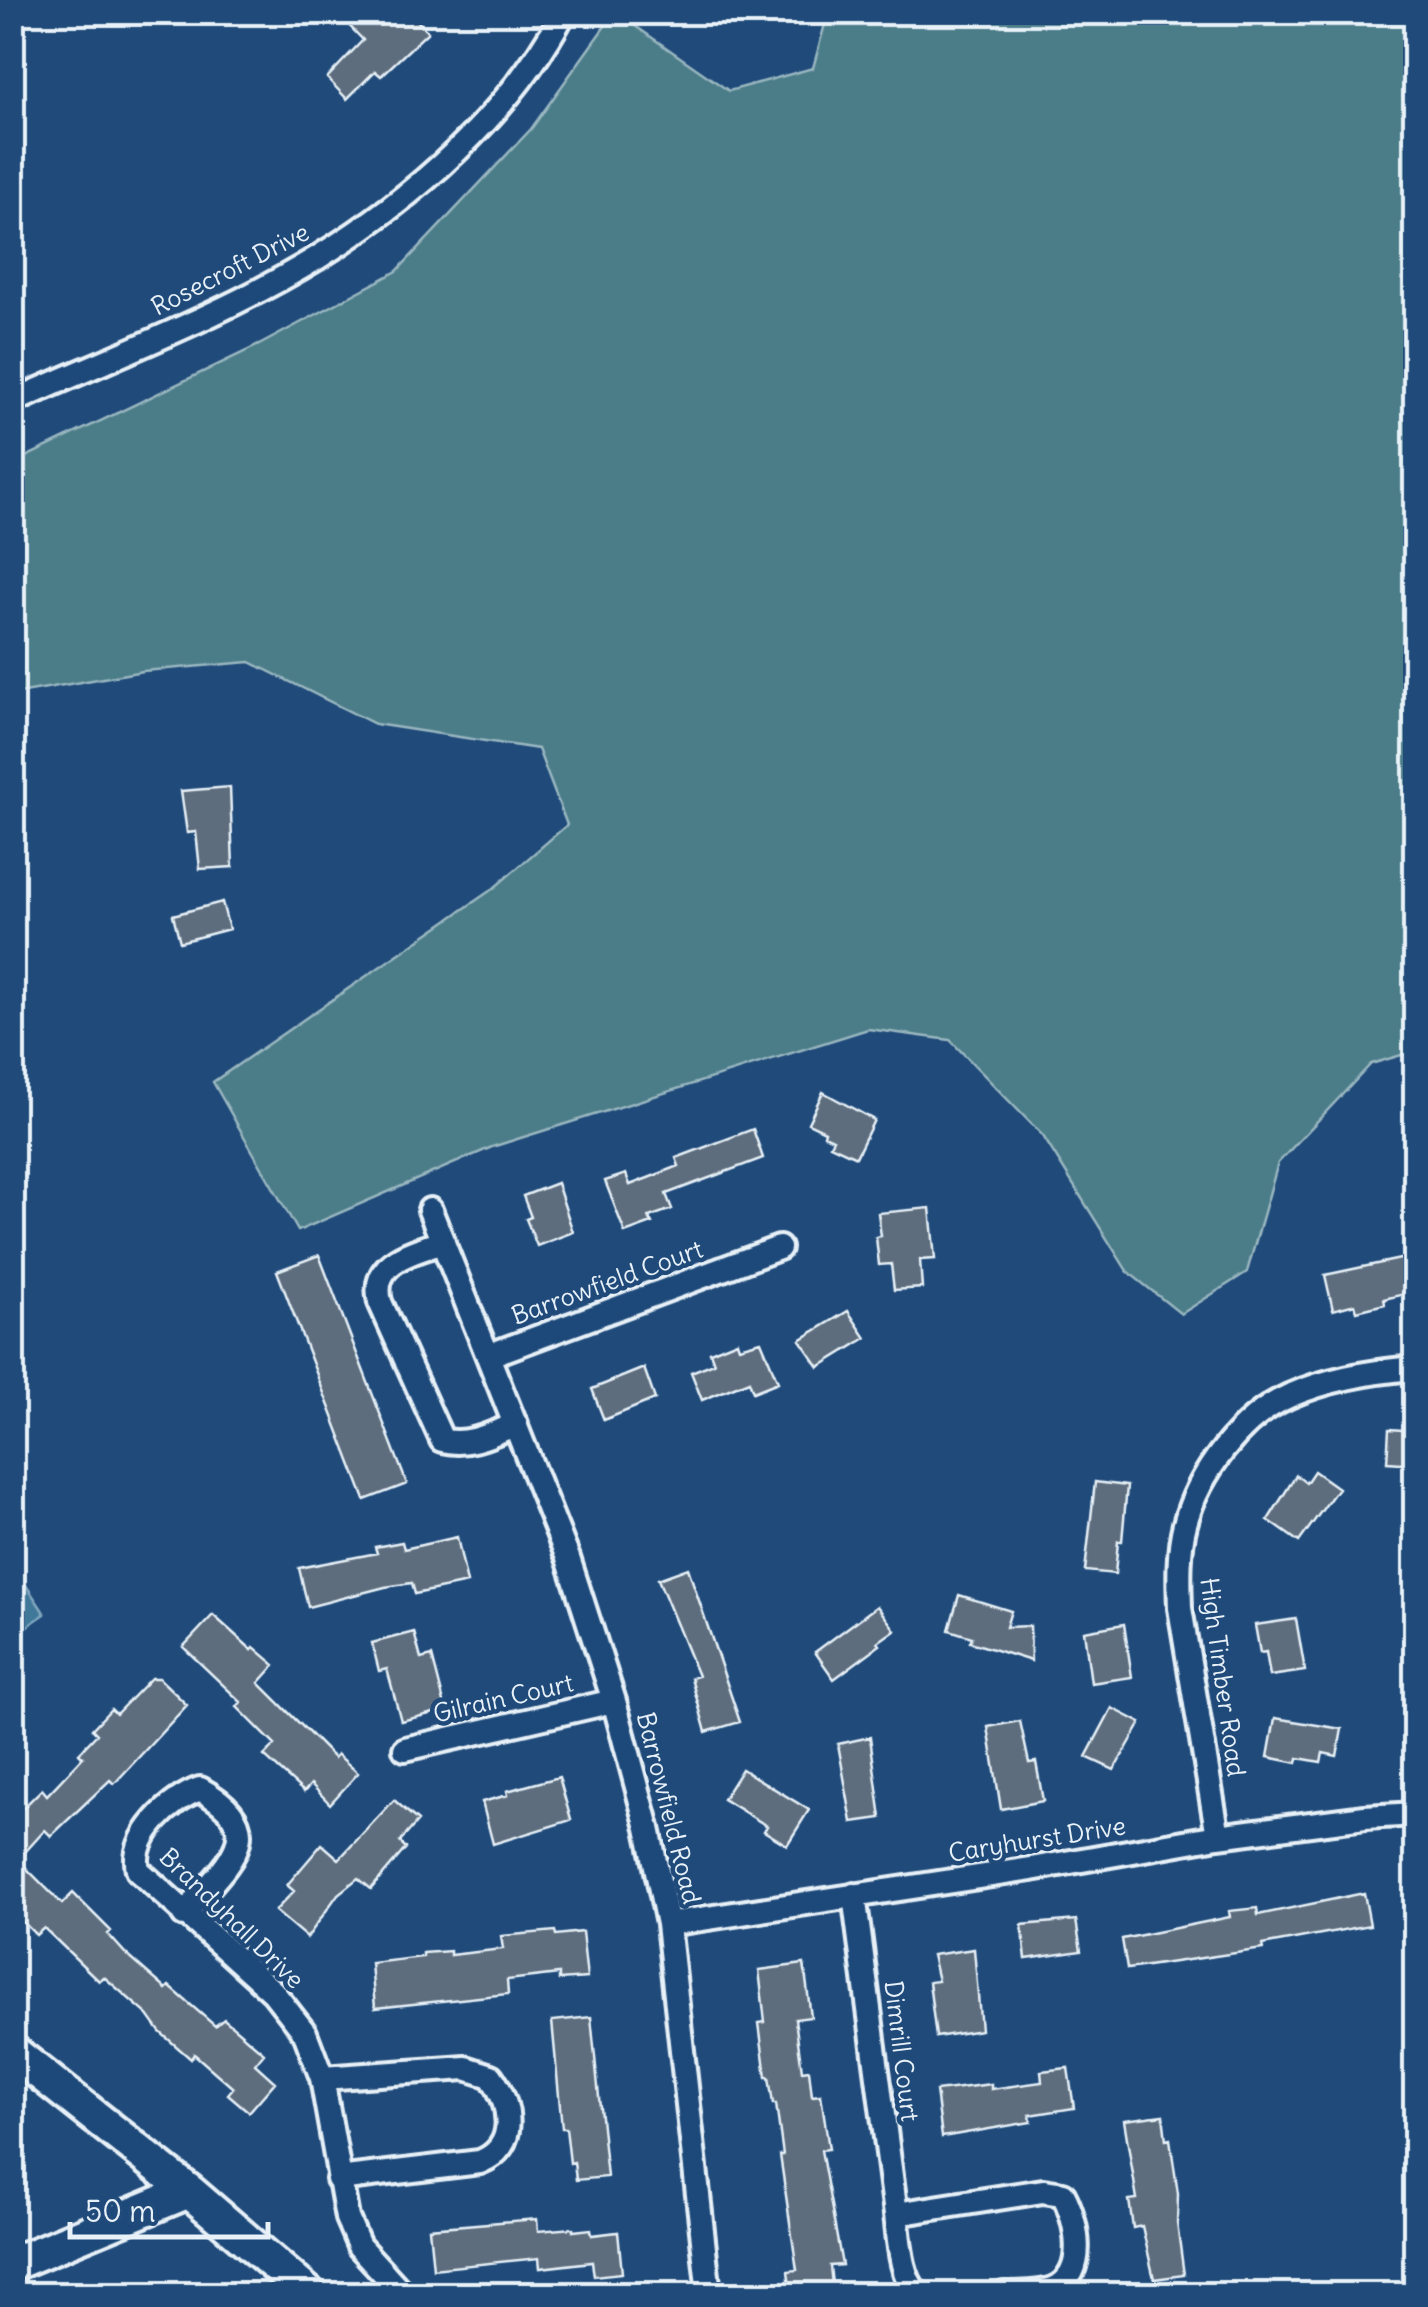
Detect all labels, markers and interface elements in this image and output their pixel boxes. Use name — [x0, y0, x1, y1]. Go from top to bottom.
street label: Rosecroft Drive — [146, 215, 314, 323]
street label: Barrowfield Court — [507, 1233, 707, 1331]
street label: High Timber Road — [1193, 1575, 1253, 1779]
street label: Gilrain Court — [430, 1666, 576, 1730]
street label: Barrowfield Road — [630, 1709, 708, 1907]
street label: Caryhurst Drive — [946, 1809, 1128, 1869]
street label: Brandyhall Drive — [153, 1841, 311, 1995]
street label: Dimrill Court — [877, 1979, 927, 2123]
scale bar — [70, 2177, 268, 2239]
text: 50 m — [85, 2192, 155, 2230]

